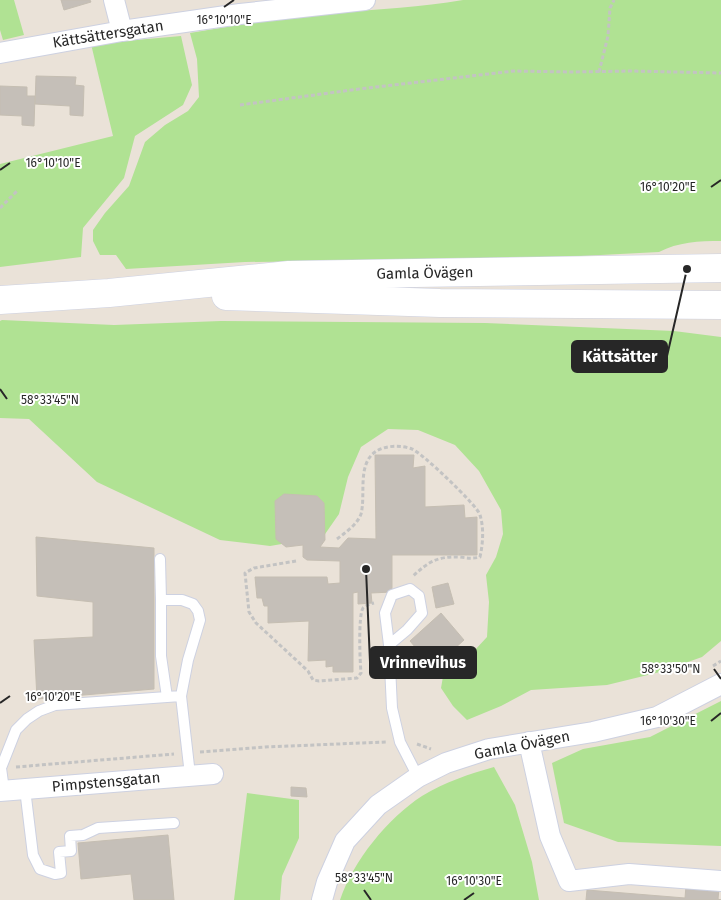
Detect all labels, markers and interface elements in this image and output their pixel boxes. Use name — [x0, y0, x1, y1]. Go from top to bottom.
text: 16°10'10"E — [196, 13, 252, 27]
street label: Kättsättersgatan — [51, 16, 165, 52]
text: 16°10'10"E — [25, 156, 81, 170]
text: 16°10'20"E — [640, 180, 696, 194]
street label: Gamla Övägen — [376, 263, 474, 283]
callout: Kättsätter — [572, 341, 667, 372]
text: Kättsätter — [583, 347, 658, 366]
text: 58°33'45"N — [21, 393, 79, 407]
callout: Vrinnevihus — [370, 647, 476, 678]
text: Vrinnevihus — [379, 653, 466, 672]
text: 58°33'50"N — [641, 662, 701, 676]
text: 16°10'20"E — [25, 690, 81, 704]
text: 16°10'30"E — [640, 714, 696, 728]
street label: Gamla Övägen — [473, 727, 571, 763]
street label: Pimpstensgatan — [51, 768, 161, 796]
text: 58°33'45"N — [335, 871, 393, 885]
text: 16°10'30"E — [446, 874, 502, 888]

